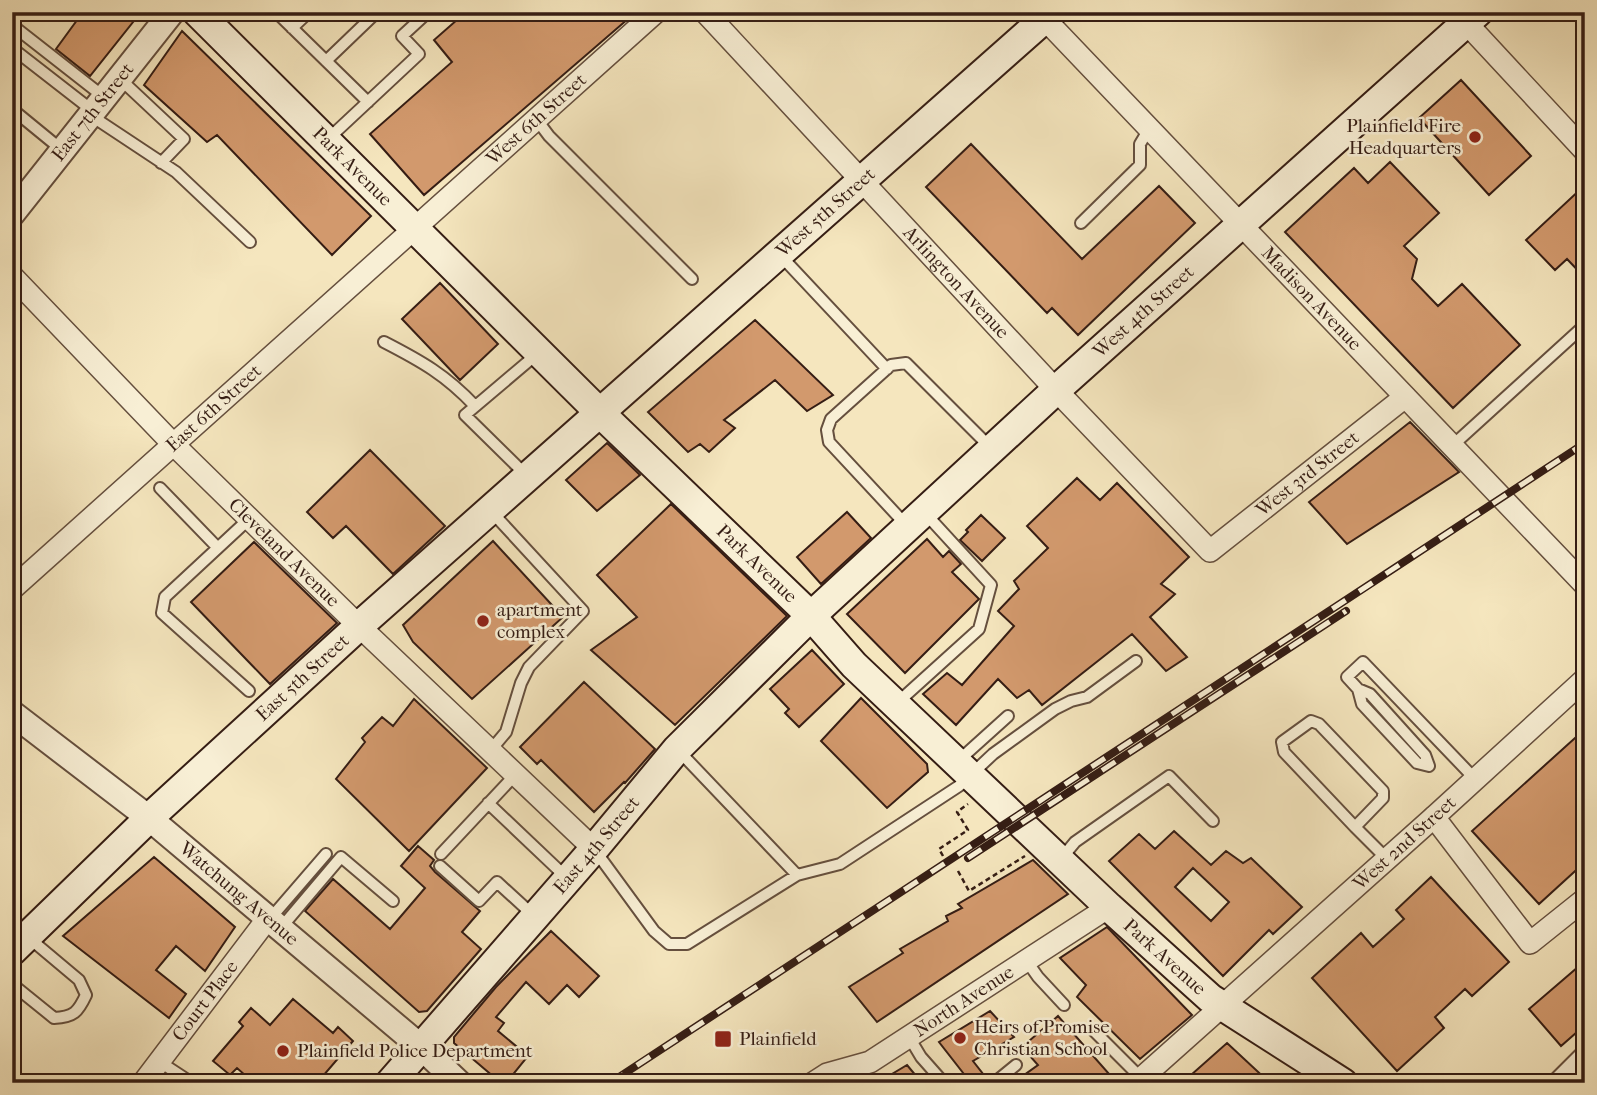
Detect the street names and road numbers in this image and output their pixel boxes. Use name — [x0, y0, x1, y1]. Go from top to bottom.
street label: East 7th Street — [47, 58, 138, 166]
street label: West 6th Street — [481, 69, 591, 170]
street label: Park Avenue — [308, 122, 397, 211]
street label: West 5th Street — [771, 163, 880, 263]
street label: Arlington Avenue — [898, 221, 1014, 343]
street label: Madison Avenue — [1257, 242, 1366, 355]
street label: West 4th Street — [1088, 261, 1199, 363]
street label: East 6th Street — [162, 360, 266, 457]
street label: West 3rd Street — [1251, 426, 1364, 522]
street label: Cleveland Avenue — [224, 494, 344, 612]
street label: Park Avenue — [712, 520, 802, 608]
street label: East 5th Street — [251, 629, 354, 726]
street label: West 2nd Street — [1348, 791, 1460, 895]
street label: East 4th Street — [549, 792, 644, 898]
street label: Watchung Avenue — [174, 837, 303, 950]
street label: Park Avenue — [1119, 914, 1210, 1000]
street label: Court Place — [168, 956, 243, 1046]
street label: North Avenue — [910, 961, 1018, 1042]

